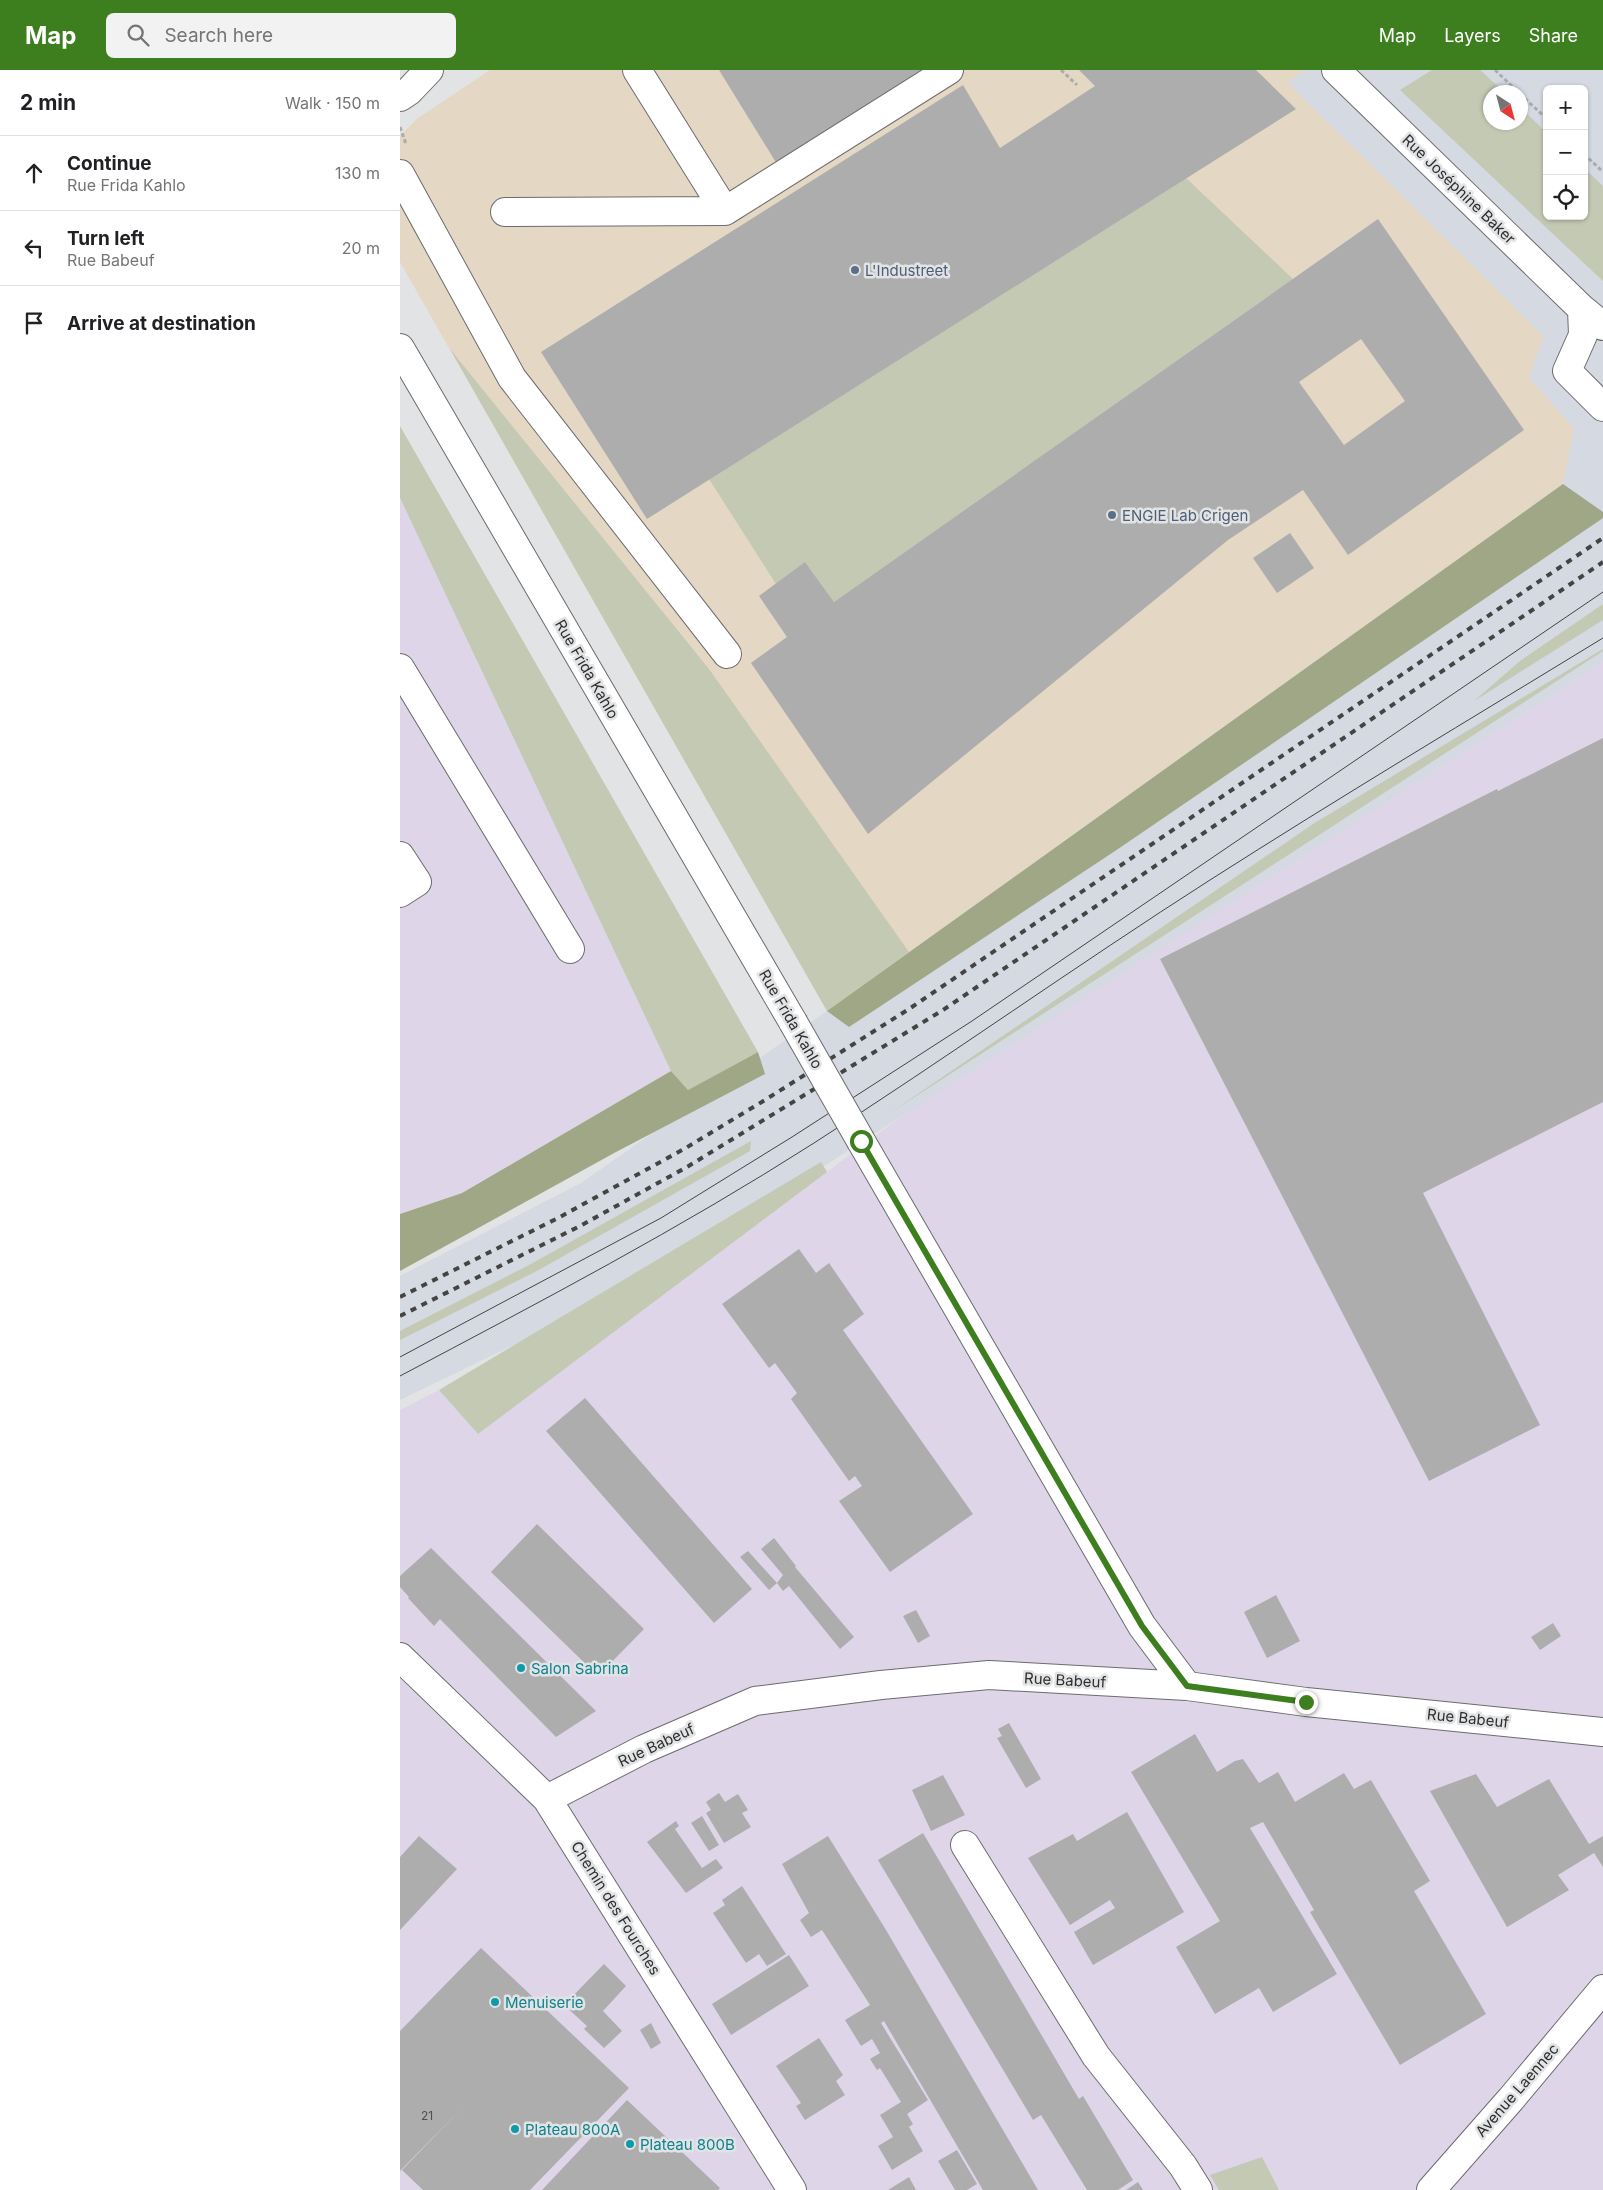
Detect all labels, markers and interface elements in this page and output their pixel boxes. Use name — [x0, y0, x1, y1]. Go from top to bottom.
search box — [106, 13, 456, 58]
text: Map — [25, 21, 76, 50]
icon: search — [124, 21, 152, 49]
text: Search here — [164, 24, 273, 47]
text: Map — [1379, 25, 1416, 46]
text: Layers — [1444, 25, 1501, 46]
text: Share — [1529, 25, 1578, 46]
north arrow — [1483, 85, 1528, 130]
map controls — [1543, 85, 1588, 220]
button: + — [1543, 85, 1588, 130]
text: 2 min — [20, 90, 76, 115]
text: Walk · 150 m — [285, 93, 380, 113]
street label: Rue Joséphine Baker — [1399, 130, 1520, 248]
button: − — [1543, 130, 1588, 175]
text: Continue — [67, 152, 152, 175]
icon: ahead — [20, 159, 48, 187]
text: 130 m — [335, 163, 380, 183]
text: Rue Frida Kahlo — [67, 175, 186, 195]
button: locate — [1543, 175, 1588, 220]
text: Turn left — [67, 227, 145, 250]
icon: left — [20, 234, 48, 262]
text: 20 m — [342, 238, 380, 258]
text: Rue Babeuf — [67, 250, 155, 270]
place label: L'Industreet — [865, 261, 948, 280]
marker: L'Industreet — [849, 264, 861, 276]
icon: arrive — [20, 309, 48, 337]
text: Arrive at destination — [67, 312, 256, 335]
place label: ENGIE Lab Crigen — [1122, 506, 1248, 525]
marker: ENGIE Lab Crigen — [1106, 509, 1118, 521]
street label: Rue Frida Kahlo — [551, 616, 623, 722]
street label: Rue Frida Kahlo — [755, 966, 827, 1072]
route start — [850, 1130, 873, 1153]
place label: Salon Sabrina — [531, 1659, 629, 1678]
marker: Salon Sabrina — [515, 1662, 527, 1674]
street label: Rue Babeuf — [1024, 1668, 1107, 1692]
route end — [1295, 1691, 1318, 1714]
street label: Rue Babeuf — [1426, 1704, 1510, 1732]
street label: Rue Babeuf — [615, 1719, 698, 1771]
street label: Chemin des Fourches — [567, 1838, 665, 1978]
place label: Menuiserie — [505, 1993, 584, 2012]
marker: Menuiserie — [489, 1996, 501, 2008]
street label: Avenue Laennec — [1471, 2039, 1563, 2141]
house number: 21 — [421, 2108, 433, 2123]
place label: Plateau 800A — [525, 2120, 620, 2139]
marker: Plateau 800A — [509, 2123, 521, 2135]
place label: Plateau 800B — [640, 2135, 735, 2154]
marker: Plateau 800B — [624, 2138, 636, 2150]

